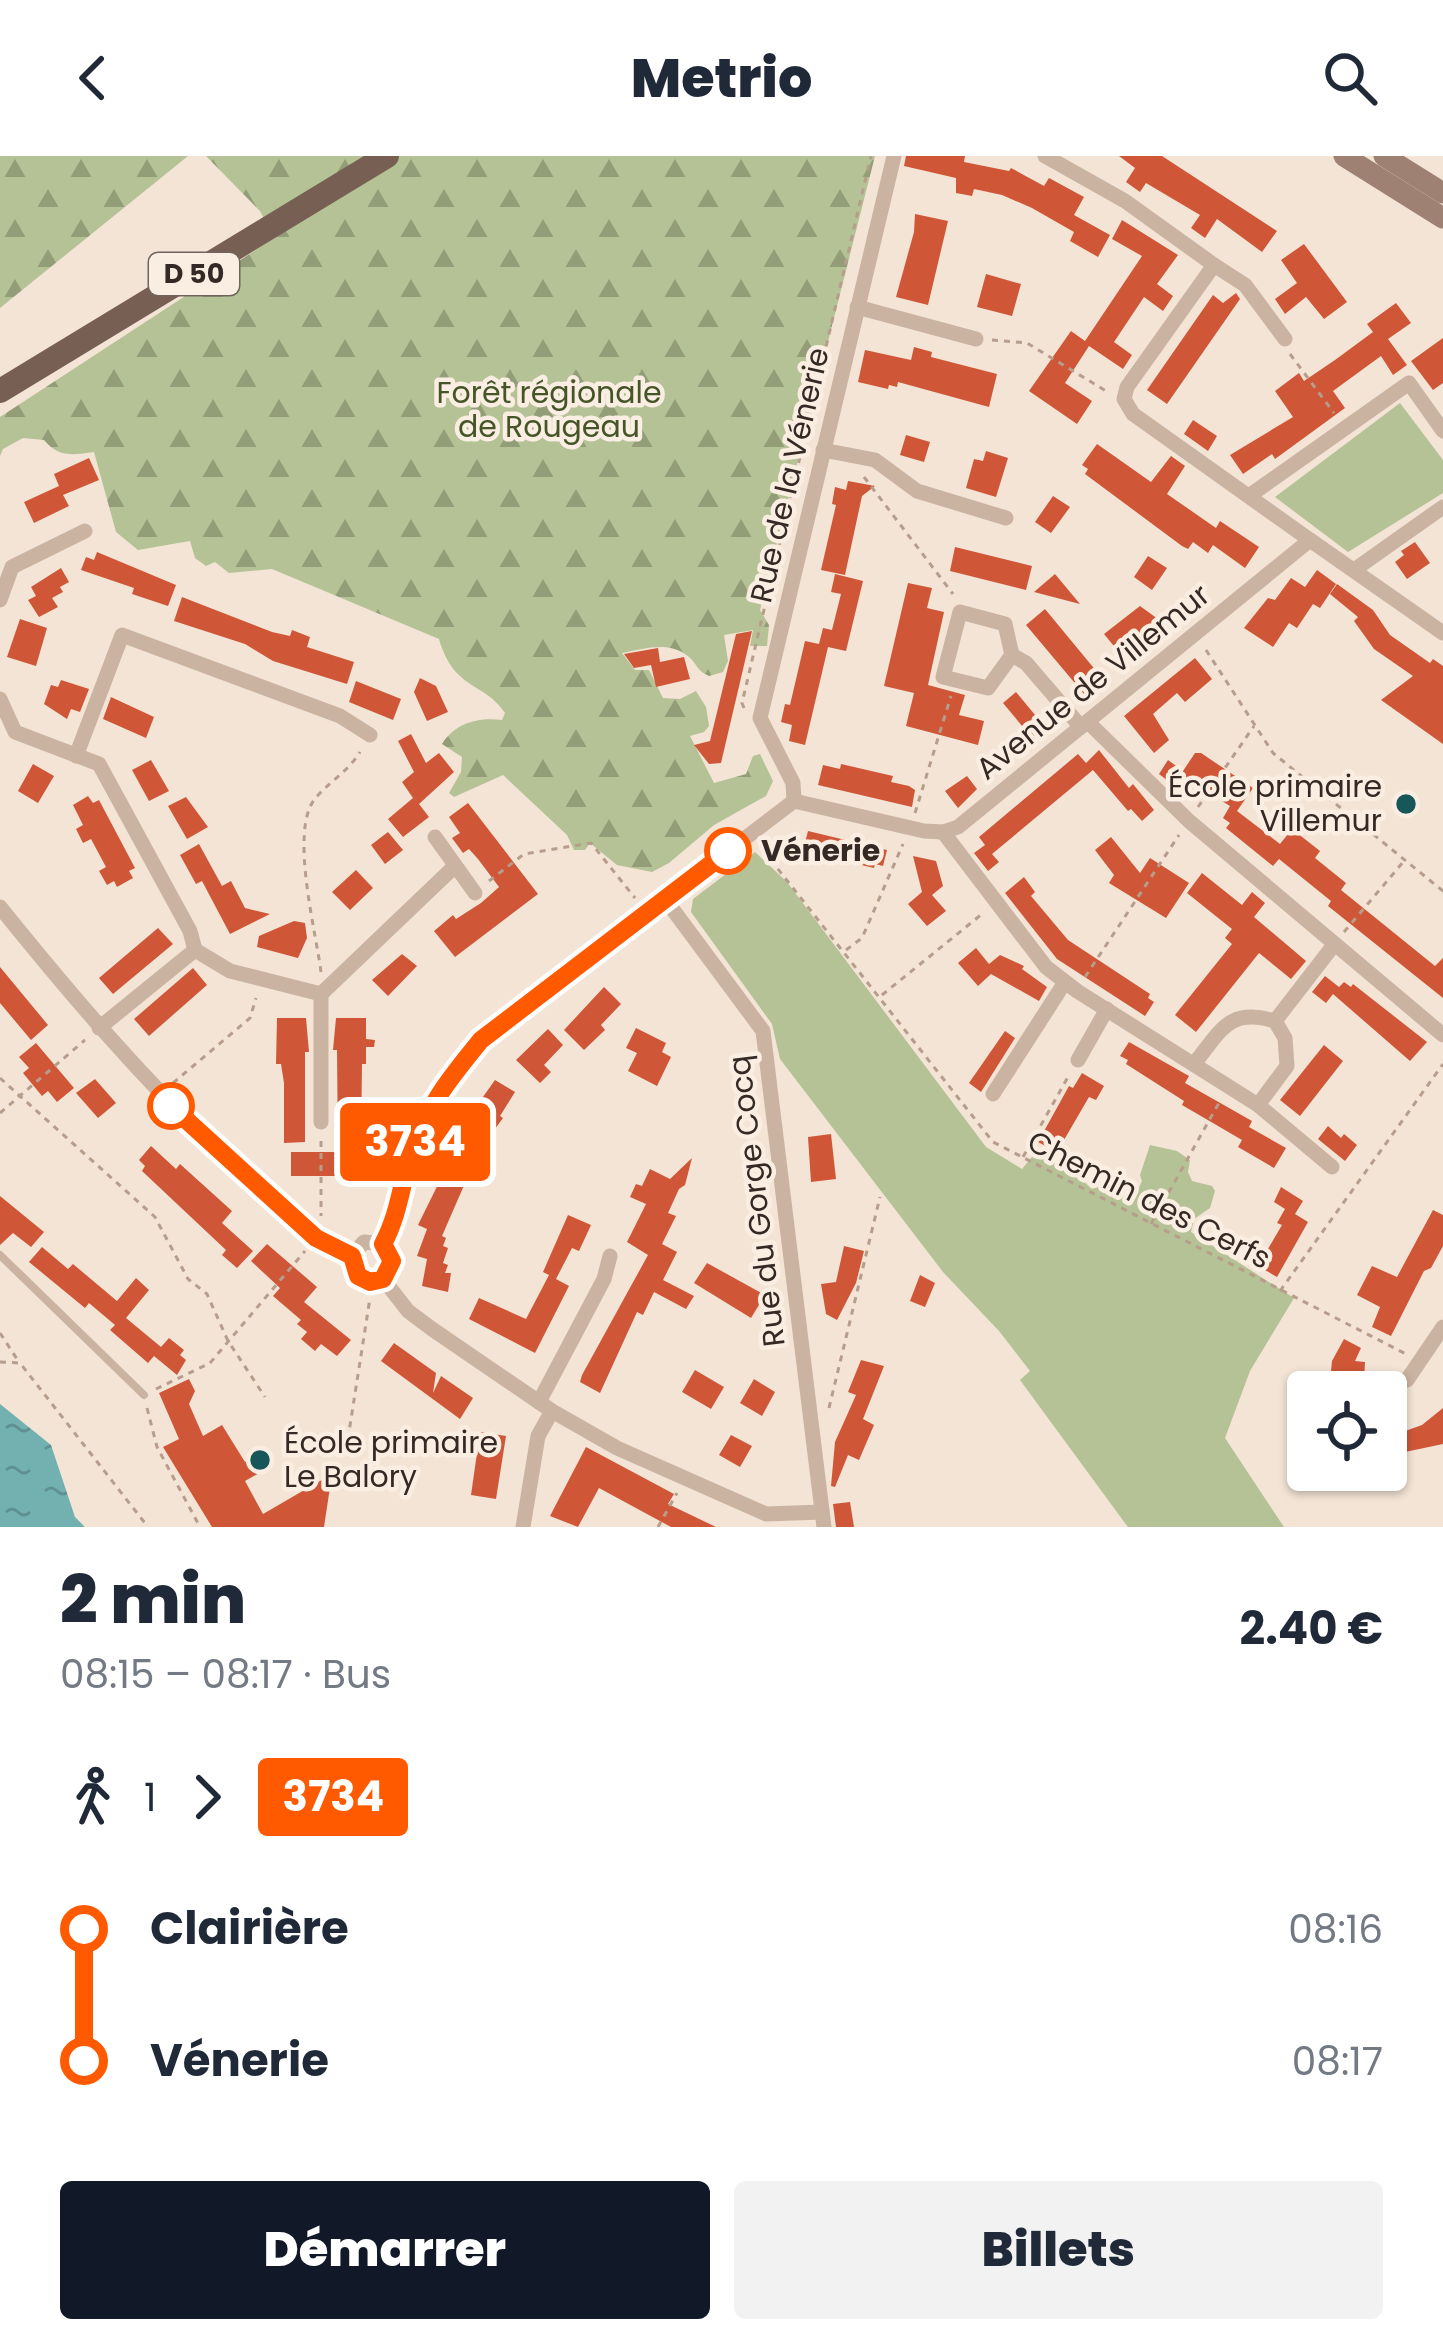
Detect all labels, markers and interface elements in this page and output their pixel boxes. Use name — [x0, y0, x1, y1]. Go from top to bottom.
text: Metrio — [631, 40, 812, 116]
icon: back — [60, 45, 126, 111]
icon: search — [1317, 45, 1383, 111]
road number: D 50 — [149, 253, 239, 295]
street label: Rue de la Vénerie — [739, 343, 840, 607]
park label: Forêt régionale de Rougeau — [436, 371, 662, 448]
street label: Avenue de Villemur — [967, 574, 1219, 790]
place label: École primaire Villemur — [1168, 765, 1382, 842]
marker: École primaire Villemur — [1393, 791, 1419, 817]
marker: Vénerie — [706, 829, 750, 873]
place label: Vénerie — [761, 829, 880, 872]
street label: Rue du Gorge Cocq — [717, 1053, 796, 1349]
unlabelled marker — [149, 1084, 193, 1128]
line badge: 3734 — [331, 1103, 499, 1181]
text: 3734 — [364, 1112, 466, 1171]
street label: Chemin des Cerfs — [1020, 1120, 1278, 1279]
map controls — [1287, 1371, 1407, 1491]
button: locate — [1287, 1371, 1407, 1491]
place label: École primaire Le Balory — [284, 1421, 498, 1498]
marker: École primaire Le Balory — [247, 1447, 273, 1473]
text: 2 min — [60, 1554, 246, 1646]
text: 2.40 € — [1239, 1597, 1383, 1660]
text: 08:15 – 08:17 · Bus — [60, 1647, 391, 1702]
icon: walk — [60, 1764, 126, 1830]
icon: forward — [174, 1764, 240, 1830]
text: 3734 — [282, 1767, 384, 1826]
text: 1 — [144, 1770, 156, 1825]
text: Clairière — [150, 1897, 349, 1960]
text: 08:16 — [1288, 1902, 1383, 1957]
text: Vénerie — [150, 2029, 329, 2092]
text: 08:17 — [1292, 2034, 1383, 2089]
button: Démarrer — [60, 2181, 710, 2319]
button: Billets — [734, 2181, 1383, 2319]

